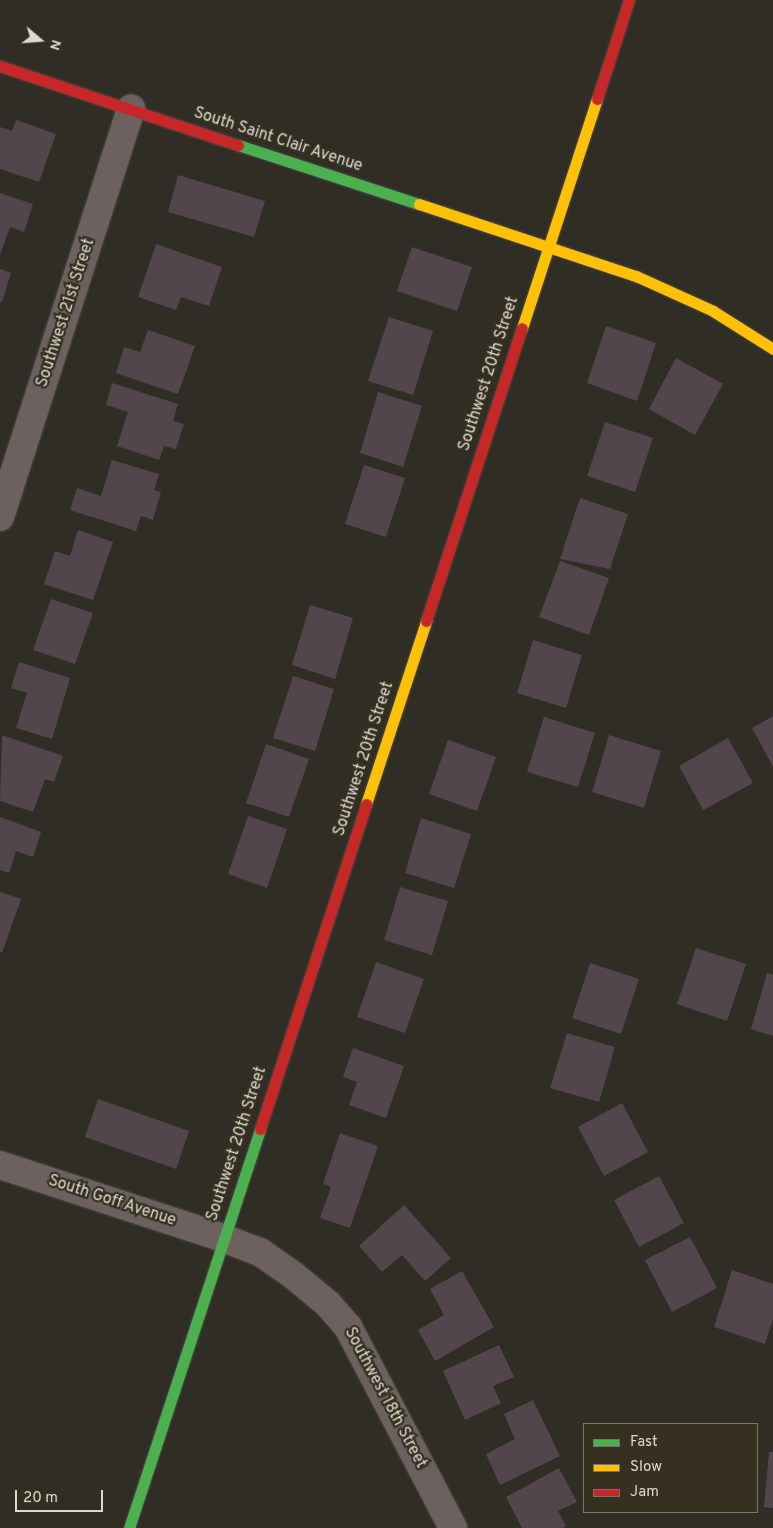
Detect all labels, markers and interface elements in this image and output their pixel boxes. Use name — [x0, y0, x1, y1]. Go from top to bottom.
north arrow — [15, 15, 65, 65]
text: N — [45, 37, 64, 52]
street label: South Saint Clair Avenue — [191, 104, 365, 176]
street label: Southwest 21st Street — [33, 236, 99, 390]
street label: Southwest 20th Street — [455, 294, 523, 454]
street label: Southwest 20th Street — [330, 679, 398, 839]
street label: Southwest 20th Street — [203, 1064, 271, 1224]
street label: South Goff Avenue — [45, 1171, 179, 1231]
street label: Southwest 18th Street — [340, 1324, 430, 1472]
legend — [583, 1423, 758, 1513]
text: Fast — [630, 1433, 658, 1452]
text: Slow — [630, 1458, 662, 1477]
scale bar — [18, 1480, 105, 1512]
text: Jam — [630, 1483, 659, 1502]
text: 20 m — [23, 1489, 58, 1508]

